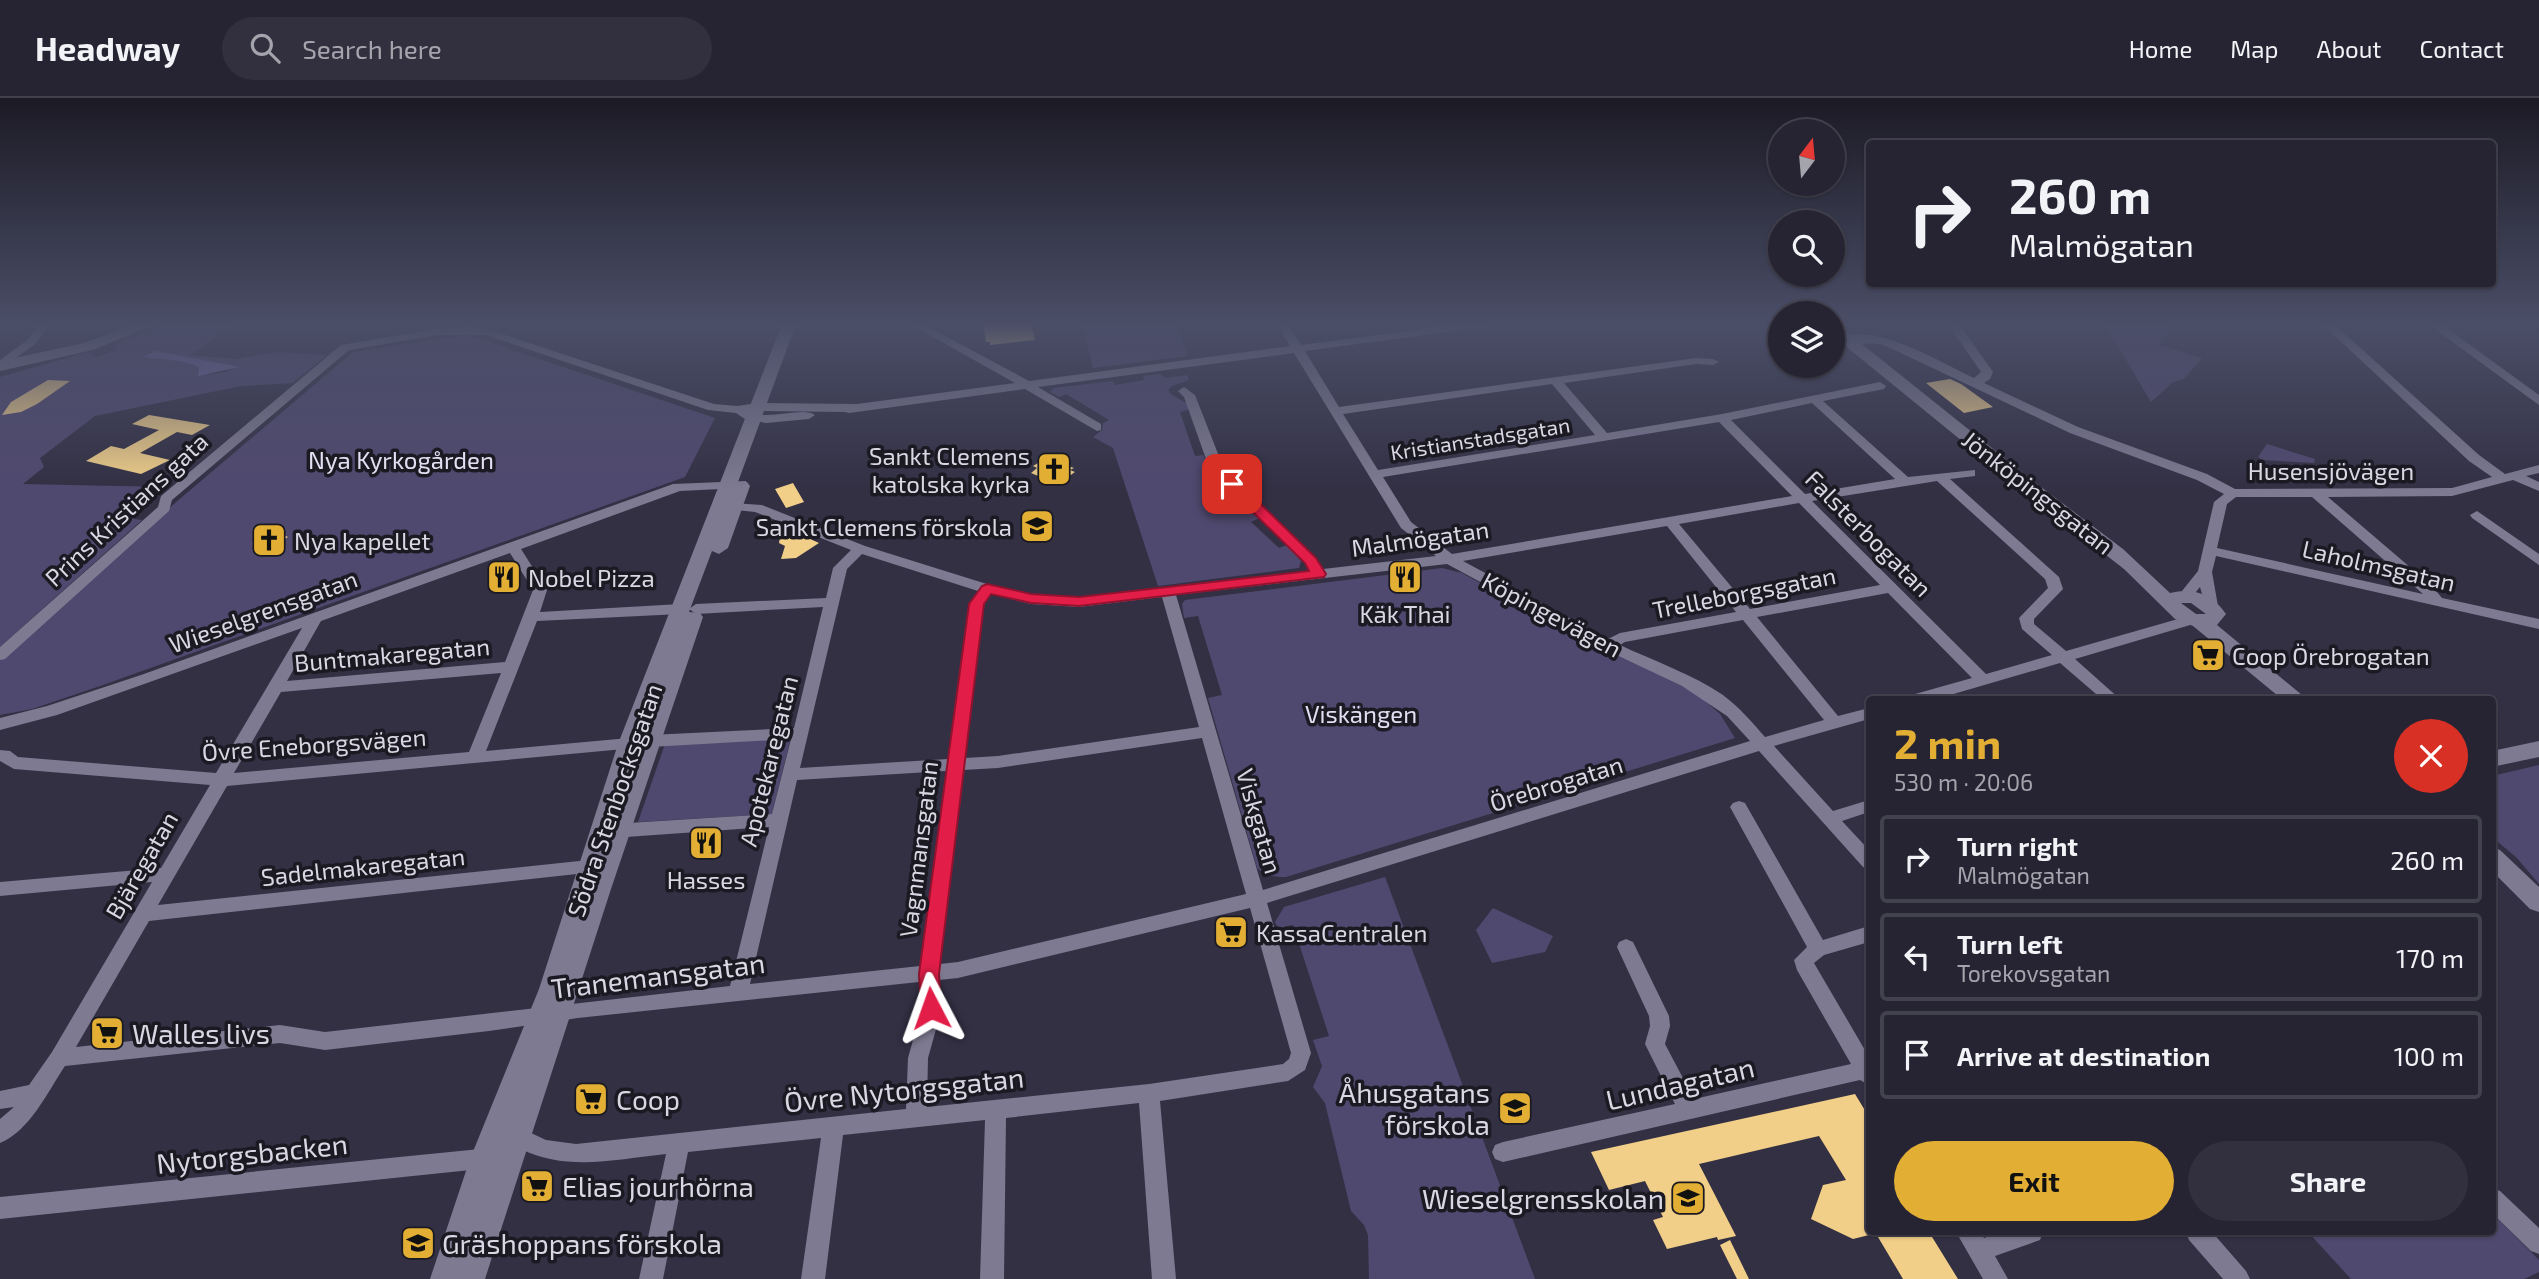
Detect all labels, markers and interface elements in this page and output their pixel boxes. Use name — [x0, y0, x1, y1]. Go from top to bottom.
search box — [222, 17, 712, 80]
text: Headway — [35, 28, 180, 68]
icon: search — [246, 29, 284, 67]
text: Search here — [302, 33, 442, 64]
text: Home — [2129, 34, 2192, 63]
text: Map — [2230, 34, 2278, 63]
text: About — [2316, 34, 2382, 63]
text: Contact — [2420, 34, 2504, 63]
north arrow — [1768, 119, 1844, 196]
map controls — [1768, 119, 1845, 378]
text: 260 m — [2009, 165, 2151, 224]
icon: right — [1894, 168, 1985, 259]
button: search — [1768, 210, 1845, 287]
text: Malmögatan — [2009, 225, 2194, 263]
button: layers — [1768, 301, 1845, 378]
street label: Kristianstadsgatan — [1388, 411, 1572, 465]
street label: Jönköpingsgatan — [1957, 424, 2119, 560]
street label: Prins Kristians gata — [39, 426, 213, 592]
place label: Sankt Clemens katolska kyrka — [869, 441, 1030, 498]
park label: Nya Kyrkogården — [308, 445, 494, 474]
church icon: Sankt Clemens katolska kyrka — [1035, 450, 1073, 488]
pin — [1202, 454, 1262, 514]
street label: Husensjövägen — [2248, 456, 2414, 485]
street label: Falsterbogatan — [1800, 464, 1938, 602]
icon: arrive — [1213, 465, 1251, 503]
school or university icon: Sankt Clemens förskola — [1018, 507, 1056, 545]
place label: Sankt Clemens förskola — [756, 512, 1012, 541]
street label: Malmögatan — [1349, 514, 1491, 562]
church icon: Nya kapellet — [250, 521, 288, 559]
place label: Nya kapellet — [294, 526, 431, 555]
street label: Laholmsgatan — [2300, 533, 2458, 597]
restaurant icon: Nobel Pizza — [485, 558, 523, 596]
restaurant icon: Käk Thai — [1386, 558, 1424, 596]
street label: Trelleborgsgatan — [1650, 560, 1838, 624]
street label: Wieselgrensgatan — [165, 563, 361, 659]
place label: Nobel Pizza — [528, 563, 655, 592]
street label: Köpingevägen — [1477, 565, 1627, 663]
place label: Käk Thai — [1359, 599, 1451, 628]
street label: Buntmakaregatan — [293, 631, 491, 677]
supermarket icon: Coop Örebrogatan — [2189, 636, 2227, 674]
place label: Coop Örebrogatan — [2232, 641, 2430, 670]
street label: Apotekaregatan — [733, 673, 803, 849]
street label: Södra Stenbocksgatan — [560, 680, 668, 920]
park label: Viskängen — [1305, 699, 1417, 728]
text: 2 min — [1894, 717, 2001, 767]
button: close — [2394, 719, 2468, 793]
street label: Övre Eneborgsvägen — [201, 722, 427, 766]
street label: Örebrogatan — [1486, 749, 1626, 817]
street label: Vagnmansgatan — [893, 759, 943, 939]
street label: Viskgatan — [1231, 765, 1289, 877]
text: 530 m · 20:06 — [1894, 768, 2033, 796]
street label: Bjäregatan — [99, 806, 183, 924]
restaurant icon: Hasses — [687, 824, 725, 862]
text: Turn right — [1957, 830, 2078, 861]
icon: right — [1898, 840, 1936, 878]
street label: Sadelmakaregatan — [260, 841, 466, 891]
text: 260 m — [2390, 844, 2464, 875]
text: Malmögatan — [1957, 861, 2090, 889]
place label: Hasses — [667, 865, 745, 894]
supermarket icon: KassaCentralen — [1212, 913, 1250, 951]
place label: KassaCentralen — [1256, 918, 1427, 947]
text: Turn left — [1957, 928, 2063, 959]
icon: left — [1898, 938, 1936, 976]
text: 170 m — [2396, 942, 2464, 973]
street label: Tranemansgatan — [549, 945, 767, 1005]
text: Torekovsgatan — [1957, 959, 2110, 987]
position arrow — [894, 971, 968, 1045]
supermarket icon: Walles livs — [88, 1014, 126, 1052]
place label: Walles livs — [132, 1016, 270, 1050]
icon: arrive — [1898, 1036, 1936, 1074]
text: Arrive at destination — [1957, 1040, 2210, 1071]
text: 100 m — [2394, 1040, 2464, 1071]
street label: Lundagatan — [1603, 1049, 1757, 1117]
street label: Övre Nytorgsgatan — [782, 1059, 1026, 1119]
place label: Åhusgatans förskola — [1339, 1075, 1490, 1141]
supermarket icon: Coop — [572, 1080, 610, 1118]
place label: Coop — [616, 1082, 680, 1116]
school or university icon: Åhusgatans förskola — [1496, 1089, 1534, 1127]
street label: Nytorgsbacken — [155, 1126, 349, 1180]
button: Exit — [1894, 1141, 2174, 1221]
button: Share — [2188, 1141, 2468, 1221]
supermarket icon: Elias jourhörna — [518, 1167, 556, 1205]
place label: Elias jourhörna — [562, 1169, 754, 1203]
school or university icon: Wieselgrensskolan — [1669, 1179, 1707, 1217]
place label: Wieselgrensskolan — [1422, 1181, 1664, 1215]
school or university icon: Gräshoppans förskola — [399, 1224, 437, 1262]
place label: Gräshoppans förskola — [442, 1226, 722, 1260]

